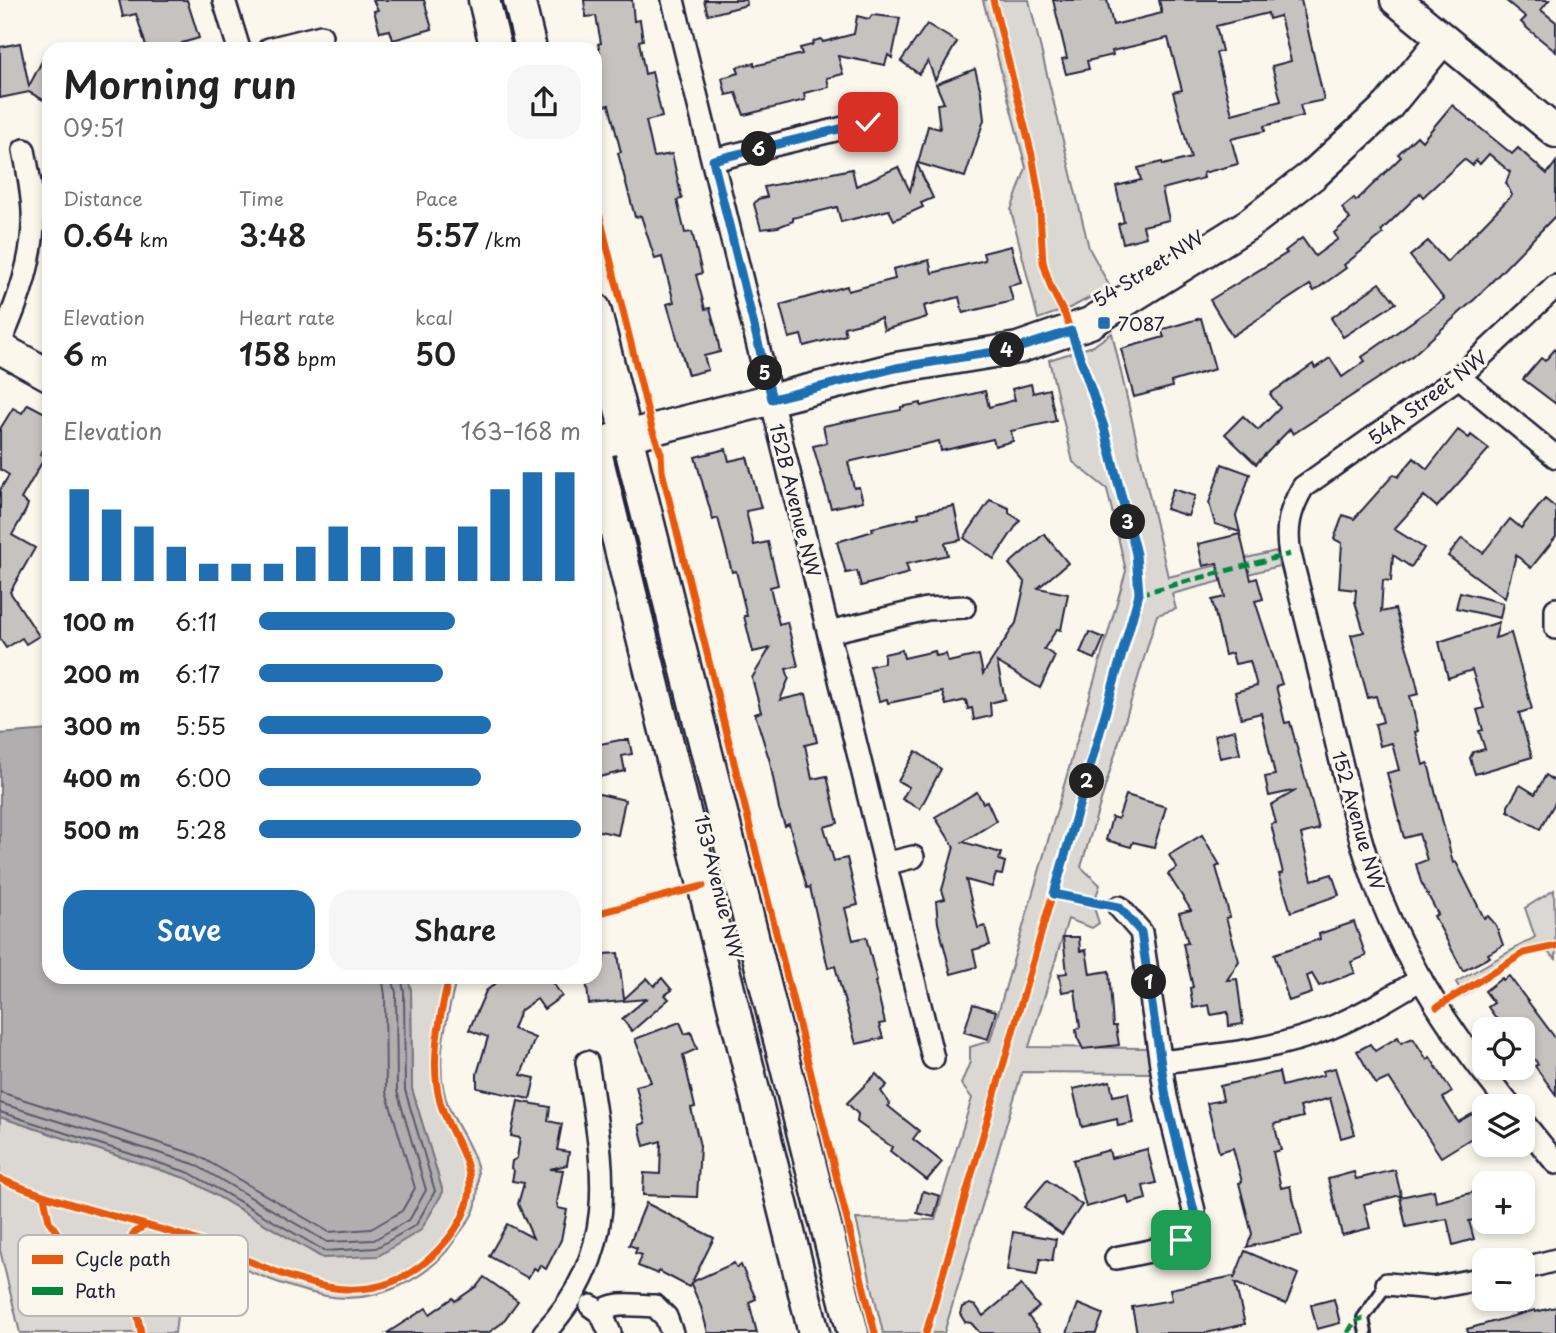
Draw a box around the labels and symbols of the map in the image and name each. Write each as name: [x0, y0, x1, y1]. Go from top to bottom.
pin: [838, 92, 898, 152]
pin: 6: [742, 132, 776, 166]
street label: 54 Street NW: [1087, 222, 1210, 313]
place label: 7087: [1118, 309, 1165, 337]
marker: 7087: [1096, 315, 1112, 331]
pin: 4: [990, 332, 1024, 368]
street label: 54A Street NW: [1362, 343, 1493, 451]
pin: 5: [748, 356, 782, 390]
street label: 152B Avenue NW: [763, 420, 829, 580]
pin: 3: [1110, 504, 1146, 540]
street label: 152 Avenue NW: [1326, 747, 1392, 893]
pin: 2: [1070, 764, 1104, 798]
street label: 153 Avenue NW: [689, 812, 752, 963]
pin: 1: [1132, 964, 1166, 1000]
pin: [1151, 1210, 1211, 1270]
legend: [18, 1235, 248, 1316]
text: Cycle path: [75, 1244, 171, 1272]
text: Path: [75, 1276, 116, 1304]

